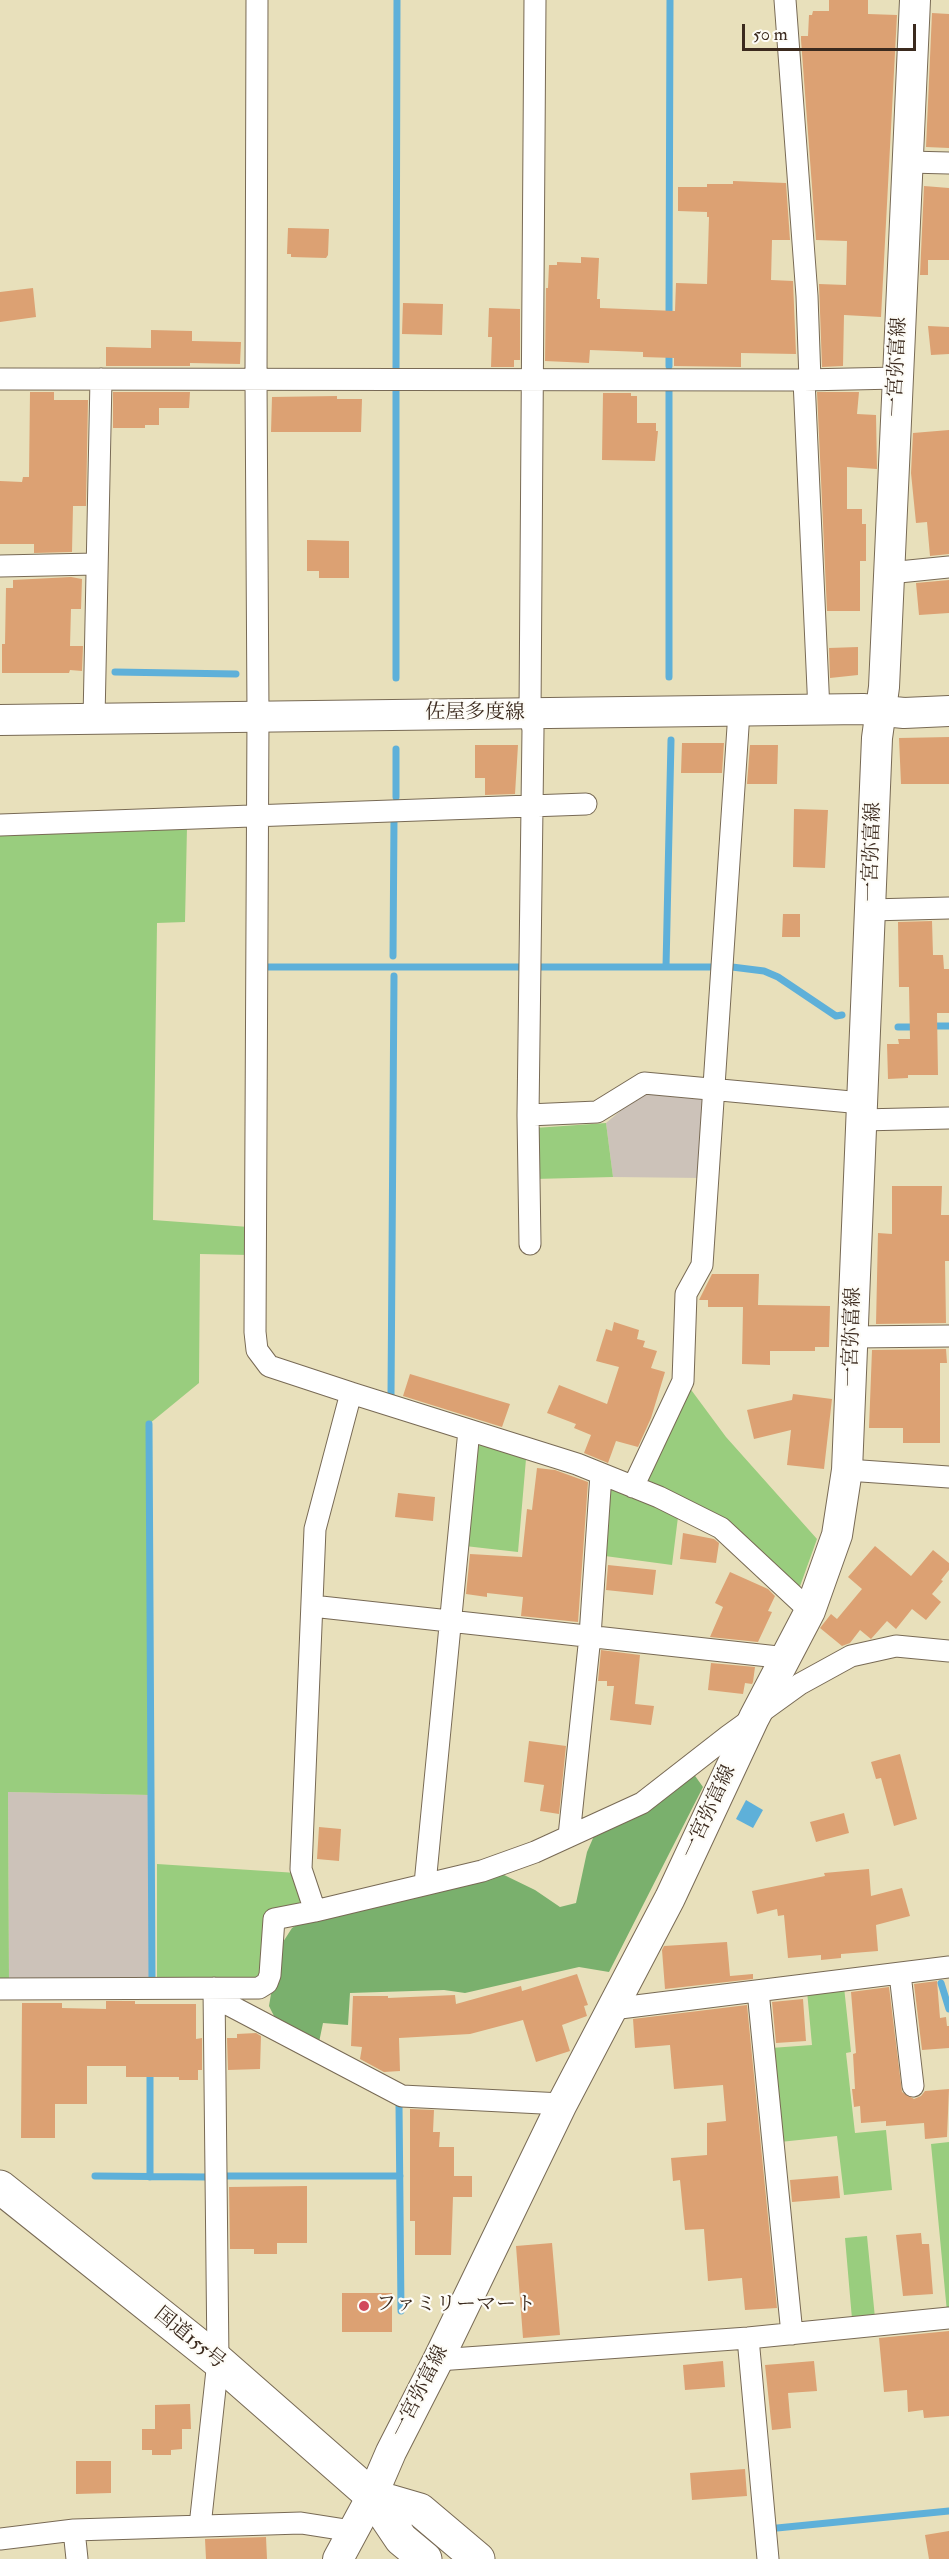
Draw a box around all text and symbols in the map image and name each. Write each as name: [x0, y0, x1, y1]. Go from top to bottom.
scale bar: [745, 12, 919, 50]
text: 50 m: [753, 23, 788, 46]
street label: 一宮弥富線: [883, 316, 913, 418]
street label: 佐屋多度線: [425, 702, 525, 726]
street label: 一宮弥富線: [859, 802, 887, 902]
street label: 一宮弥富線: [839, 1287, 867, 1387]
street label: 一宮弥富線: [678, 1762, 742, 1862]
place label: ファミリーマート: [376, 2294, 536, 2318]
marker: ファミリーマート: [357, 2299, 371, 2313]
street label: 国道155号: [149, 2303, 229, 2375]
street label: 一宮弥富線: [388, 2342, 454, 2442]

